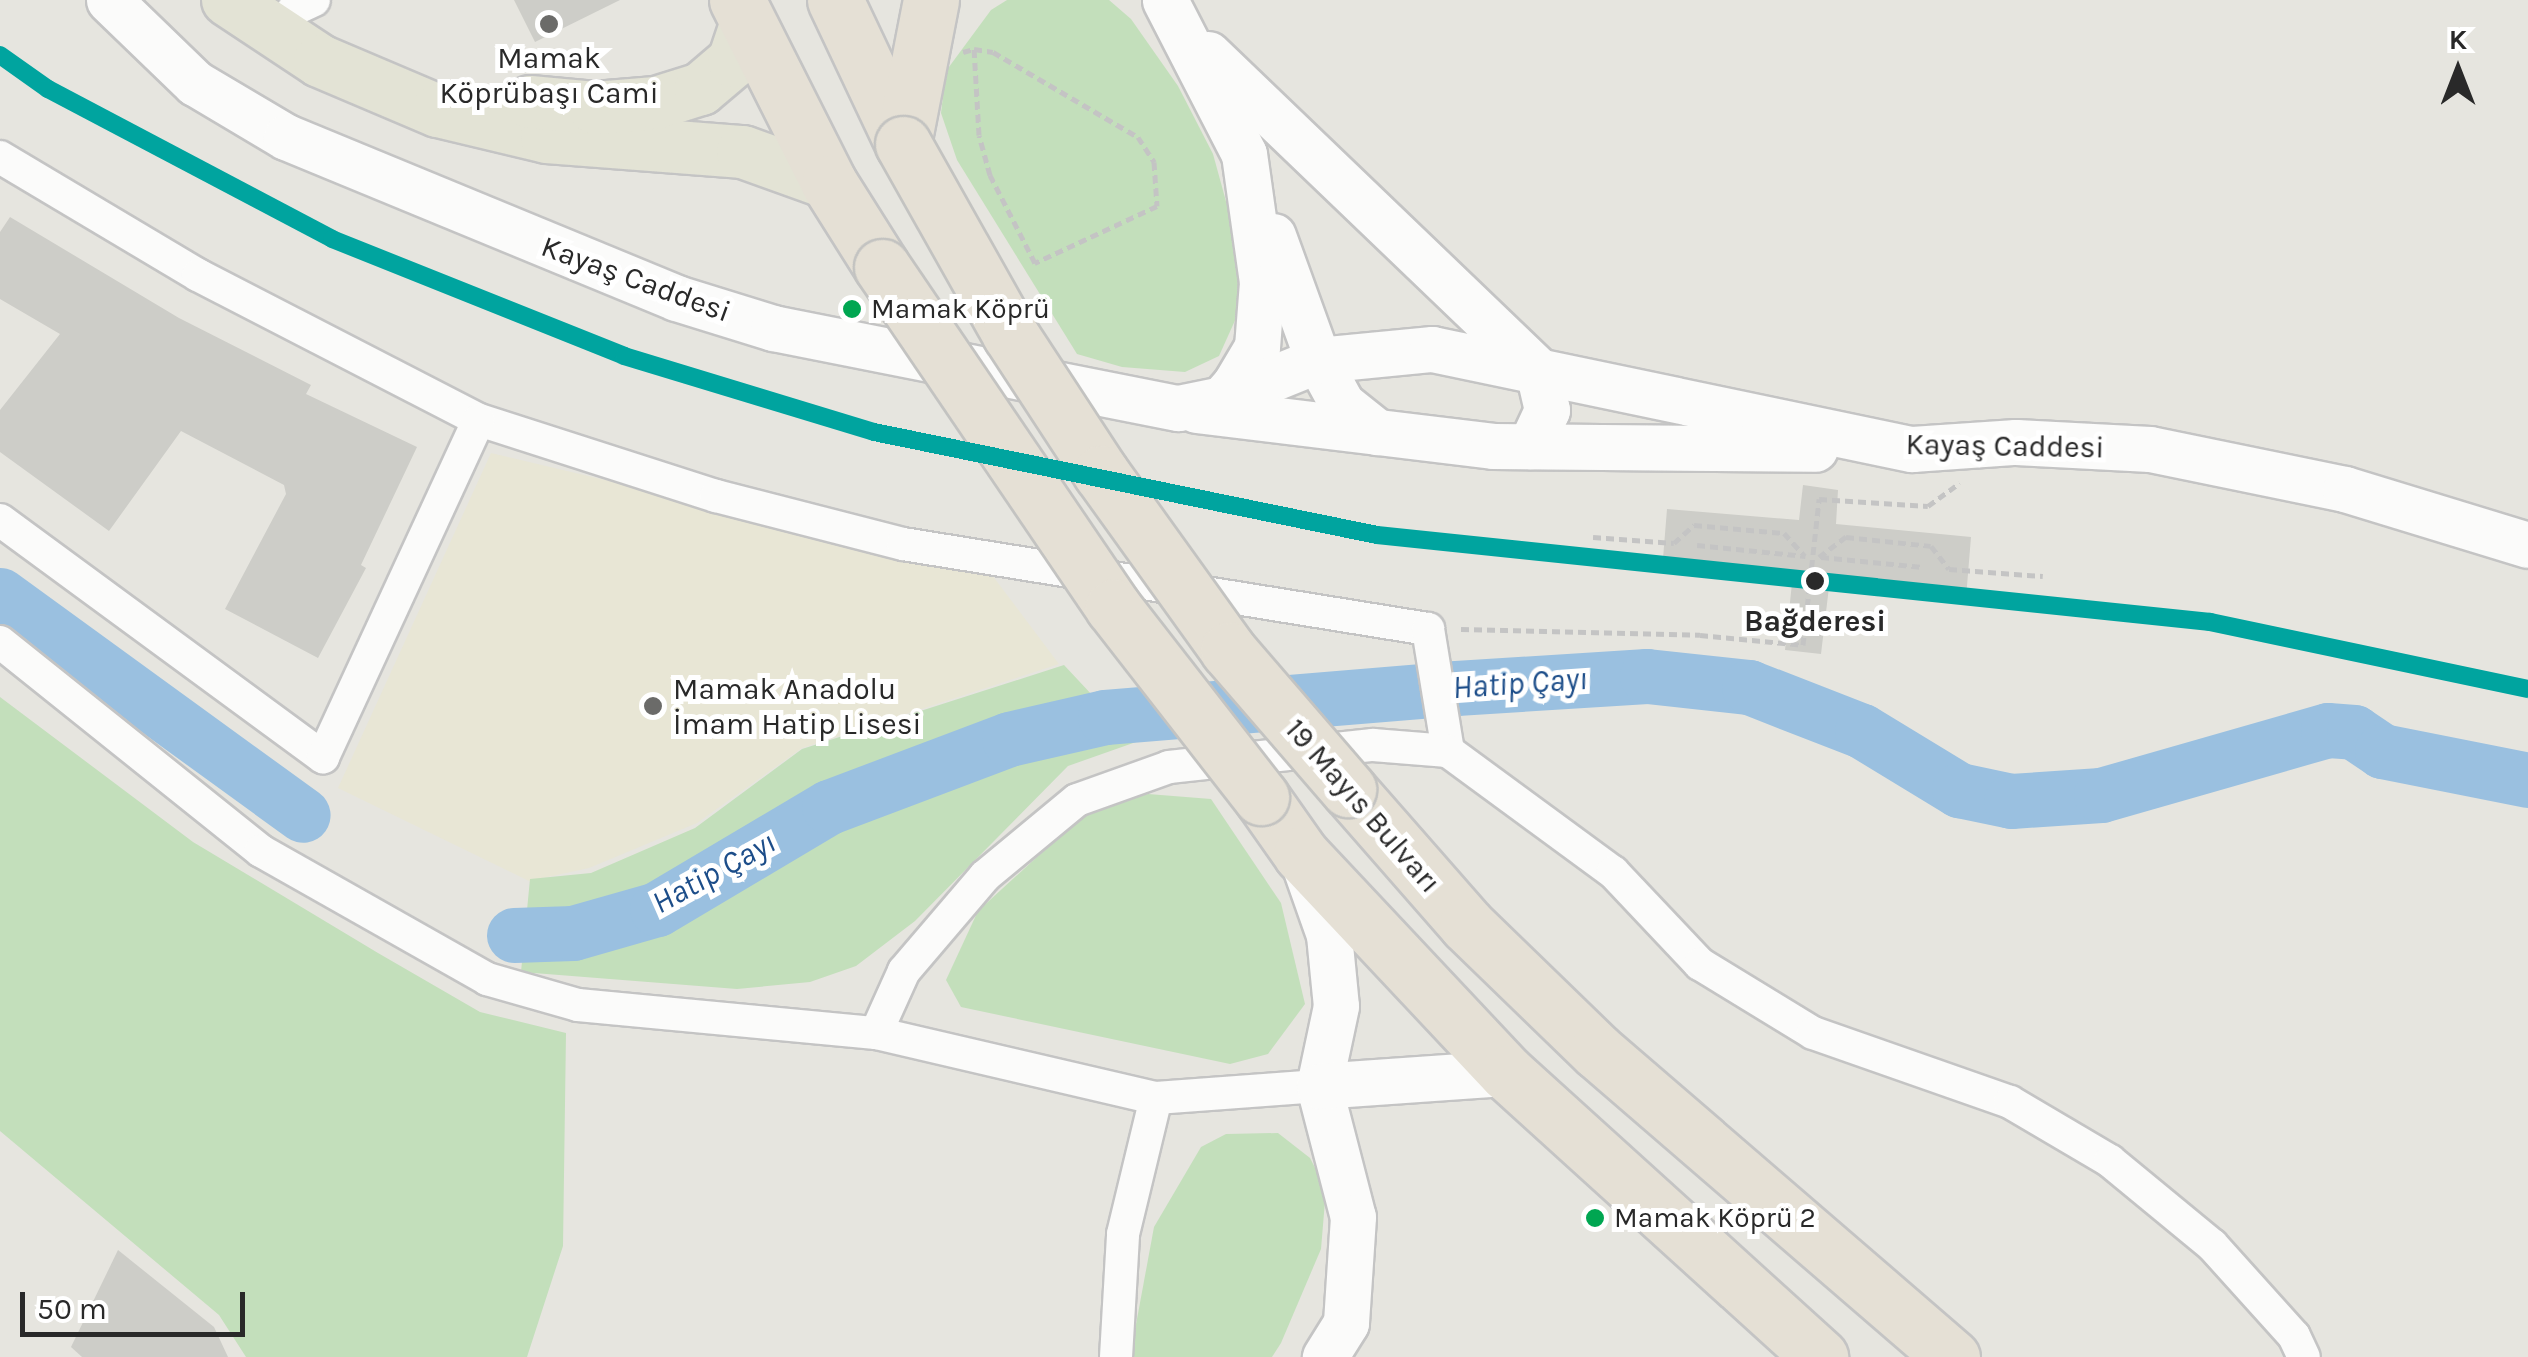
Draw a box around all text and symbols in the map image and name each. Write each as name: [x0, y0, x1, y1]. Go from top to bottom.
marker: Mamak Köprübaşı Cami: [538, 13, 560, 35]
north arrow: [2408, 20, 2508, 120]
text: K: [2449, 23, 2467, 56]
place label: Mamak Köprübaşı Cami: [439, 40, 659, 110]
street label: Kayaş Caddesi: [536, 228, 736, 330]
place label: Mamak Köprü: [871, 292, 1050, 326]
marker: Mamak Köprü: [842, 299, 862, 319]
street label: Kayaş Caddesi: [1905, 426, 2105, 466]
marker: Bağderesi: [1798, 564, 1832, 598]
place label: Bağderesi: [1744, 603, 1886, 639]
water label: Hatip Çayı: [1451, 660, 1589, 708]
place label: Mamak Anadolu İmam Hatip Lisesi: [673, 671, 921, 742]
marker: Mamak Anadolu İmam Hatip Lisesi: [642, 695, 664, 717]
street label: 19 Mayıs Bulvarı: [1278, 712, 1448, 900]
water label: Hatip Çayı: [646, 823, 782, 923]
place label: Mamak Köprü 2: [1614, 1201, 1816, 1235]
marker: Mamak Köprü 2: [1585, 1208, 1605, 1228]
scale bar: [25, 1272, 250, 1334]
text: 50 m: [37, 1291, 107, 1327]

